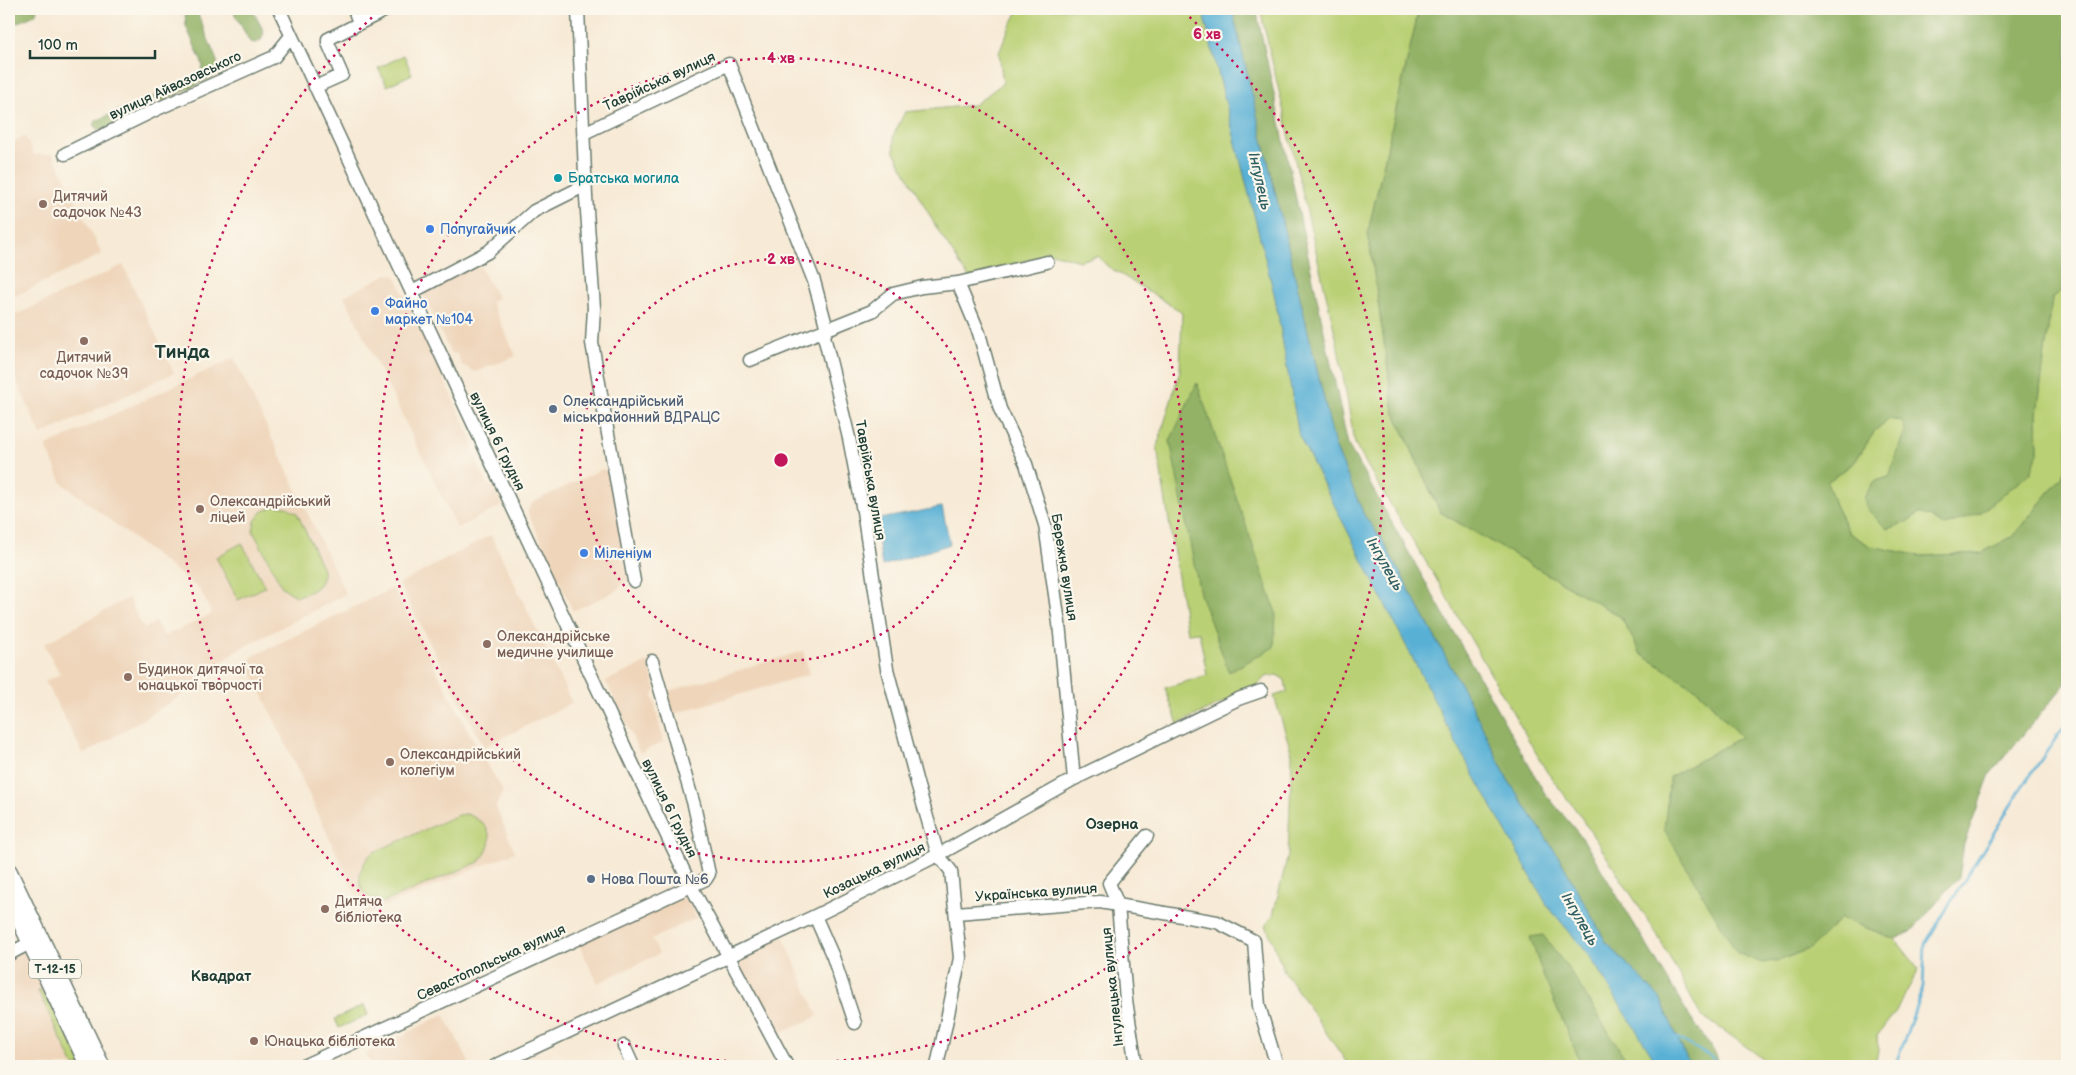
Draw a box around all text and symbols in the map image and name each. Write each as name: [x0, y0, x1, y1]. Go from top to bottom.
text: 6 хв: [1193, 25, 1221, 44]
scale bar: [30, 28, 155, 60]
text: 100 m: [38, 36, 78, 55]
street label: вулиця Айвазовського: [107, 47, 244, 123]
street label: Таврійська вулиця: [600, 48, 718, 115]
text: 4 хв: [767, 49, 795, 68]
water label: Інгулець: [1244, 150, 1275, 212]
place label: Братська могила: [568, 170, 680, 187]
marker: Братська могила: [552, 172, 564, 184]
place label: Дитячий садочок №43: [53, 188, 142, 221]
marker: Дитячий садочок №43: [37, 198, 49, 210]
place label: Попугайчик: [440, 221, 517, 238]
marker: Попугайчик: [424, 223, 436, 235]
text: 2 хв: [767, 250, 795, 269]
place label: Файно маркет №104: [385, 295, 474, 328]
marker: Файно маркет №104: [369, 305, 381, 317]
marker: Дитячий садочок №39: [78, 335, 90, 347]
district label: Тинда: [154, 341, 210, 364]
place label: Дитячий садочок №39: [40, 349, 128, 382]
street label: вулиця 6 Грудня: [466, 389, 529, 494]
place label: Олександрійський міськрайонний ВДРАЦС: [563, 393, 721, 426]
marker: Олександрійський міськрайонний ВДРАЦС: [547, 403, 559, 415]
street label: Таврійська вулиця: [852, 419, 889, 542]
centre of rings: [772, 451, 790, 469]
place label: Олександрійський ліцей: [210, 493, 331, 526]
marker: Олександрійський ліцей: [194, 503, 206, 515]
street label: Бережна вулиця: [1048, 512, 1081, 622]
water label: Інгулець: [1362, 534, 1407, 594]
place label: Міленіум: [594, 545, 652, 562]
marker: Міленіум: [578, 547, 590, 559]
place label: Олександрійське медичне училище: [497, 628, 614, 661]
marker: Олександрійське медичне училище: [481, 638, 493, 650]
place label: Будинок дитячої та юнацької творчості: [138, 661, 264, 694]
marker: Будинок дитячої та юнацької творчості: [122, 671, 134, 683]
place label: Олександрійський колегіум: [400, 746, 521, 779]
marker: Олександрійський колегіум: [384, 756, 396, 768]
street label: вулиця 6 Грудня: [638, 756, 701, 861]
district label: Озерна: [1086, 815, 1139, 834]
street label: Козацька вулиця: [821, 838, 928, 902]
place label: Нова Пошта №6: [601, 871, 709, 888]
marker: Нова Пошта №6: [585, 873, 597, 885]
street label: Українська вулиця: [974, 880, 1098, 905]
water label: Інгулець: [1557, 889, 1602, 949]
place label: Дитяча бібліотека: [335, 893, 403, 926]
marker: Дитяча бібліотека: [319, 903, 331, 915]
street label: Севастопольська вулиця: [414, 920, 568, 1004]
street label: Інгулецька вулиця: [1098, 926, 1127, 1047]
road number: Т-12-15: [29, 960, 81, 979]
district label: Квадрат: [191, 967, 252, 986]
place label: Юнацька бібліотека: [264, 1033, 396, 1050]
marker: Юнацька бібліотека: [248, 1035, 260, 1047]

